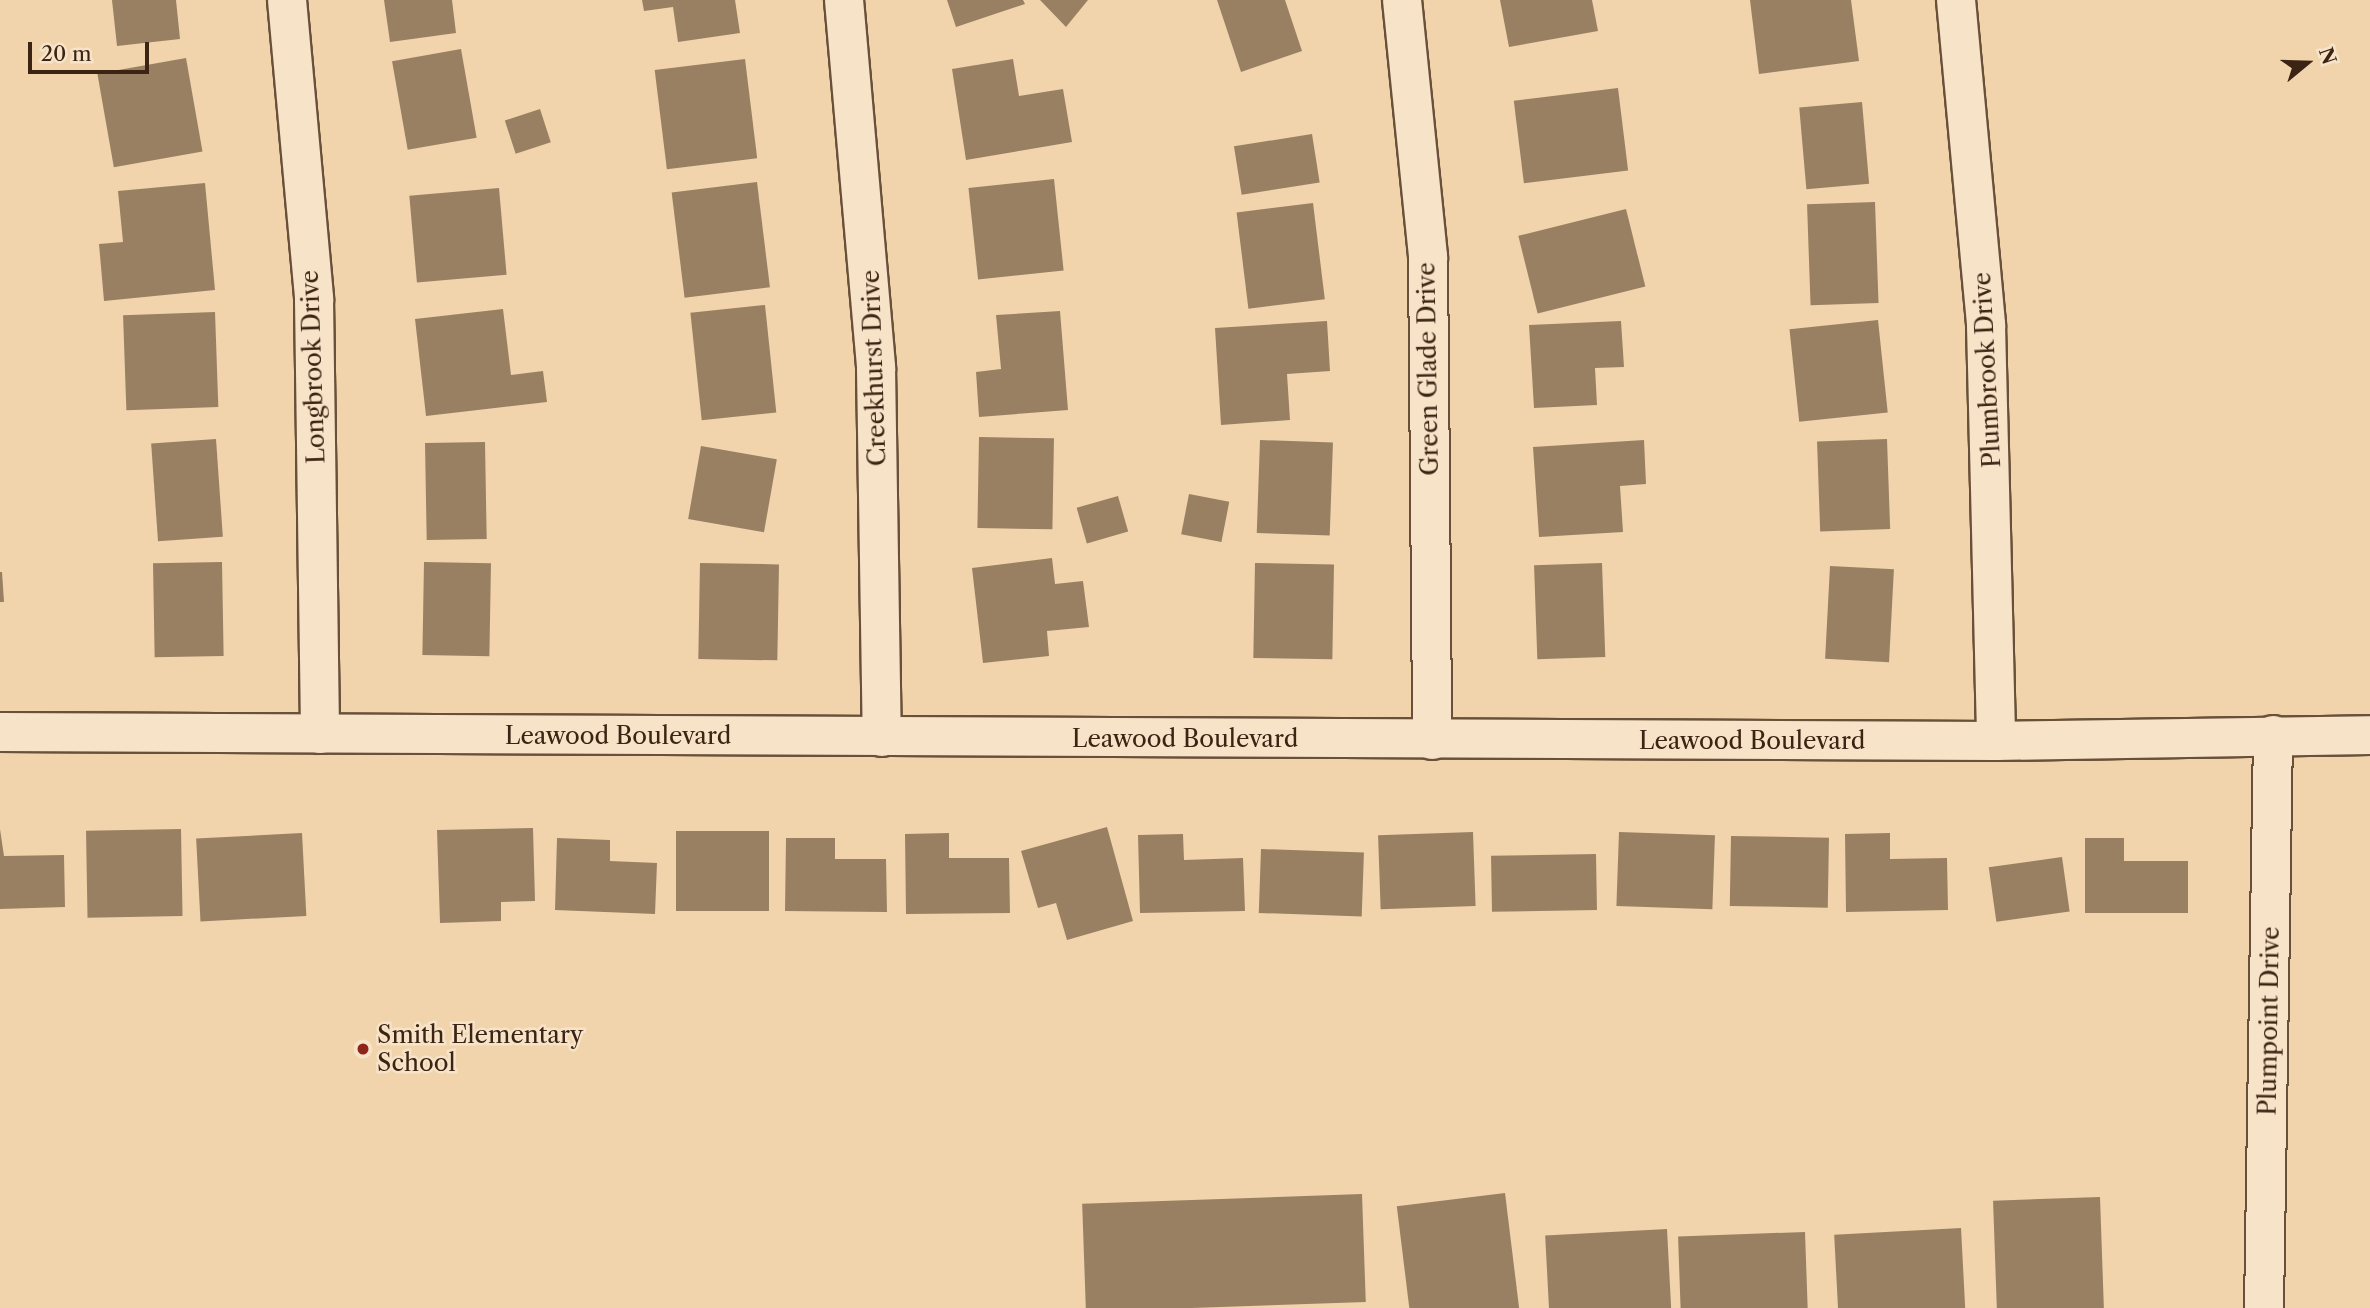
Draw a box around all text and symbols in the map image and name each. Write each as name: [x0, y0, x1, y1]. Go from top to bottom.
scale bar: [32, 28, 152, 72]
north arrow: [2272, 28, 2342, 98]
text: 20 m: [41, 41, 92, 66]
text: N: [2314, 44, 2341, 68]
street label: Green Glade Drive: [1412, 262, 1444, 476]
street label: Longbrook Drive: [295, 269, 331, 465]
street label: Creekhurst Drive: [856, 269, 892, 467]
street label: Plumbrook Drive: [1967, 271, 2007, 469]
street label: Leawood Boulevard: [505, 722, 731, 750]
street label: Leawood Boulevard: [1072, 725, 1298, 753]
street label: Leawood Boulevard: [1639, 727, 1865, 755]
street label: Plumpoint Drive: [2253, 926, 2285, 1116]
place label: Smith Elementary School: [377, 1021, 583, 1077]
marker: Smith Elementary School: [355, 1041, 371, 1057]

